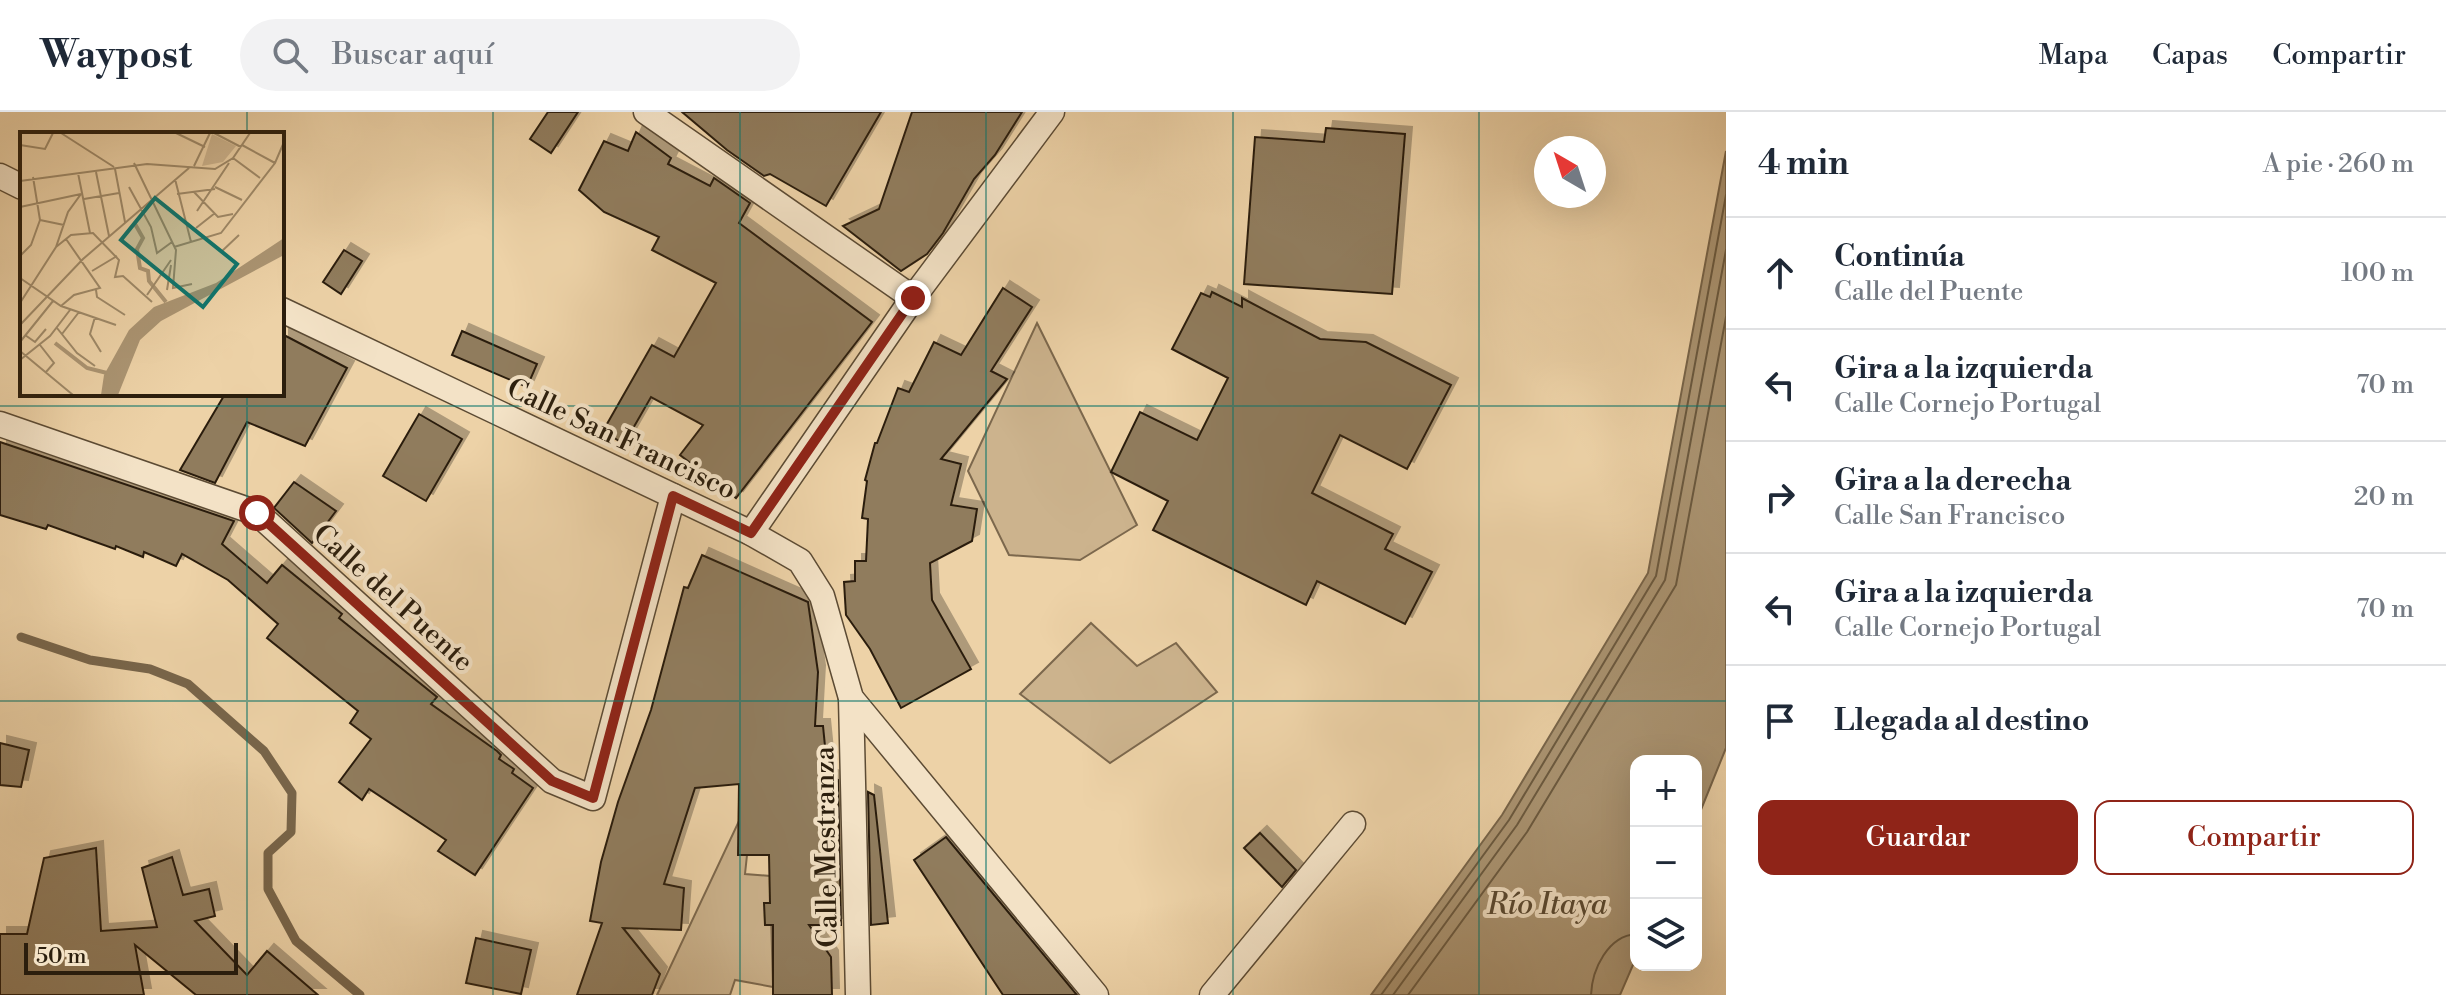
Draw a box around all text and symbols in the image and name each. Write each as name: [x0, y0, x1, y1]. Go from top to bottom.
search box: [240, 19, 800, 91]
text: Waypost: [40, 32, 192, 79]
icon: search: [268, 33, 312, 77]
text: Buscar aquí: [332, 36, 494, 74]
text: Mapa: [2039, 38, 2108, 73]
text: Capas: [2152, 38, 2228, 73]
text: Compartir: [2272, 38, 2406, 73]
inset map: [20, 132, 284, 396]
north arrow: [1534, 136, 1606, 208]
text: 4 min: [1758, 143, 1849, 185]
text: A pie · 260 m: [2263, 148, 2414, 180]
text: Continúa: [1834, 238, 1965, 276]
icon: ahead: [1758, 251, 1802, 295]
text: 100 m: [2341, 257, 2414, 289]
text: Calle del Puente: [1834, 276, 2023, 308]
route end: [895, 280, 931, 316]
text: Gira a la izquierda: [1834, 350, 2093, 388]
icon: left: [1758, 363, 1802, 407]
text: 70 m: [2356, 369, 2414, 401]
street label: Calle San Francisco: [501, 371, 742, 508]
text: Calle Cornejo Portugal: [1834, 388, 2101, 420]
text: Gira a la derecha: [1834, 462, 2071, 500]
icon: right: [1758, 475, 1802, 519]
text: 20 m: [2354, 481, 2414, 513]
route start: [239, 495, 275, 531]
text: Calle San Francisco: [1834, 500, 2065, 532]
street label: Calle del Puente: [305, 517, 481, 679]
text: Gira a la izquierda: [1834, 574, 2093, 612]
icon: left: [1758, 587, 1802, 631]
text: 70 m: [2356, 593, 2414, 625]
text: Calle Cornejo Portugal: [1834, 612, 2101, 644]
icon: arrive: [1758, 699, 1802, 743]
text: Llegada al destino: [1834, 702, 2089, 740]
street label: Calle Mestranza: [807, 745, 846, 948]
map controls: [1630, 755, 1702, 971]
button: +: [1630, 755, 1702, 827]
button: Guardar: [1758, 800, 2078, 875]
button: Compartir: [2094, 800, 2414, 875]
button: −: [1630, 827, 1702, 899]
water label: Río Itaya: [1486, 886, 1608, 924]
button: layers: [1630, 899, 1702, 971]
scale bar: [24, 939, 238, 975]
text: 50 m: [36, 943, 87, 970]

